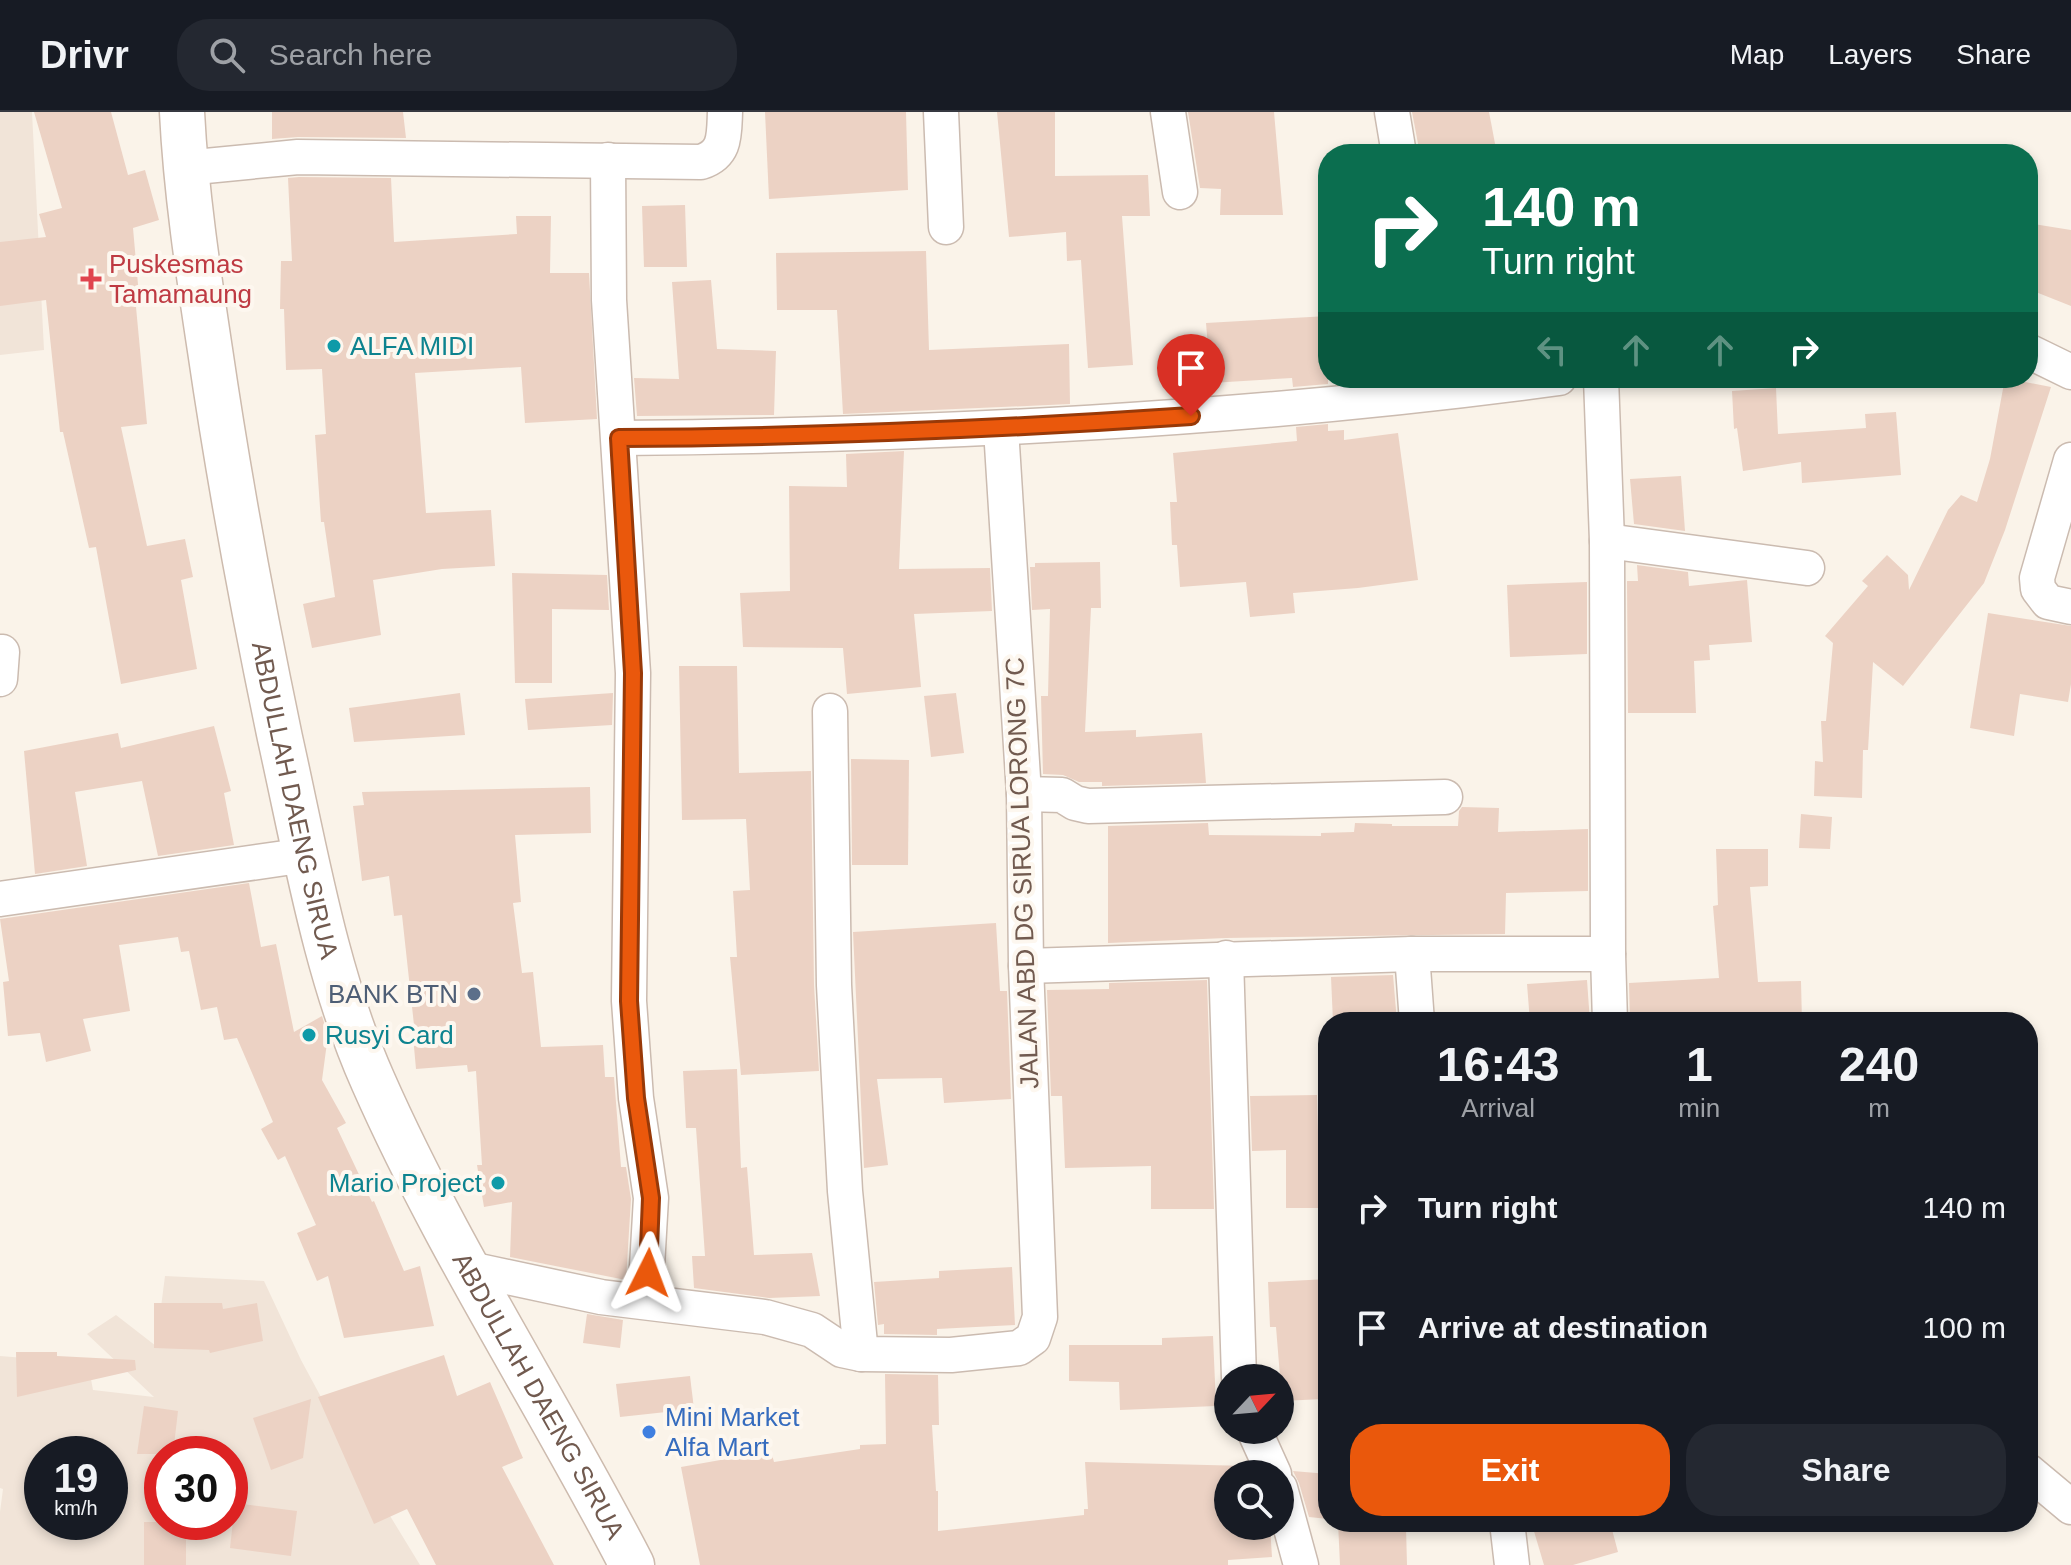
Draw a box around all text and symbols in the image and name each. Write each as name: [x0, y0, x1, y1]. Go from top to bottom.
search box: [177, 19, 737, 91]
icon: search: [205, 33, 249, 77]
text: Drivr: [40, 34, 129, 76]
text: Search here: [269, 38, 432, 71]
text: Map: [1730, 39, 1784, 70]
text: Layers: [1828, 39, 1912, 70]
text: Share: [1956, 39, 2031, 70]
text: 140 m: [1482, 175, 1641, 238]
icon: right: [1350, 176, 1454, 280]
text: Turn right: [1482, 241, 1635, 282]
place label: Puskesmas Tamamaung: [109, 249, 252, 309]
marker: Puskesmas Tamamaung: [80, 268, 102, 290]
icon: left: [1530, 328, 1574, 372]
icon: ahead: [1614, 328, 1658, 372]
icon: ahead: [1698, 328, 1742, 372]
icon: right: [1782, 328, 1826, 372]
place label: ALFA MIDI: [350, 331, 474, 361]
pin: [1157, 334, 1225, 416]
marker: ALFA MIDI: [325, 337, 343, 355]
icon: arrive: [1169, 346, 1213, 390]
street label: ABDULLAH DAENG SIRUA: [246, 639, 345, 963]
street label: JALAN ABD DG SIRUA LORONG 7C: [999, 657, 1045, 1089]
place label: BANK BTN: [328, 979, 458, 1009]
marker: BANK BTN: [465, 985, 483, 1003]
place label: Rusyi Card: [325, 1020, 454, 1050]
marker: Rusyi Card: [300, 1026, 318, 1044]
text: 16:43: [1437, 1038, 1560, 1091]
text: 1: [1686, 1038, 1713, 1091]
text: 240: [1839, 1038, 1919, 1091]
text: Arrival: [1461, 1093, 1535, 1123]
text: min: [1678, 1093, 1720, 1123]
text: m: [1868, 1093, 1890, 1123]
place label: Mario Project: [329, 1168, 483, 1198]
marker: Mario Project: [489, 1174, 507, 1192]
icon: right: [1350, 1186, 1394, 1230]
text: Turn right: [1418, 1191, 1557, 1224]
text: 140 m: [1923, 1191, 2006, 1224]
position arrow: [606, 1231, 690, 1315]
street label: ABDULLAH DAENG SIRUA: [446, 1247, 631, 1545]
icon: arrive: [1350, 1306, 1394, 1350]
text: Arrive at destination: [1418, 1311, 1708, 1344]
text: 100 m: [1923, 1311, 2006, 1344]
north arrow: [1214, 1364, 1294, 1444]
map controls: [1214, 1364, 1294, 1540]
place label: Mini Market Alfa Mart: [665, 1402, 800, 1462]
marker: Mini Market Alfa Mart: [640, 1423, 658, 1441]
button: Exit: [1350, 1424, 1670, 1516]
button: Share: [1686, 1424, 2006, 1516]
speed limit sign: 30: [144, 1436, 248, 1540]
text: 19: [54, 1456, 98, 1500]
button: search: [1214, 1460, 1294, 1540]
text: km/h: [54, 1497, 98, 1519]

